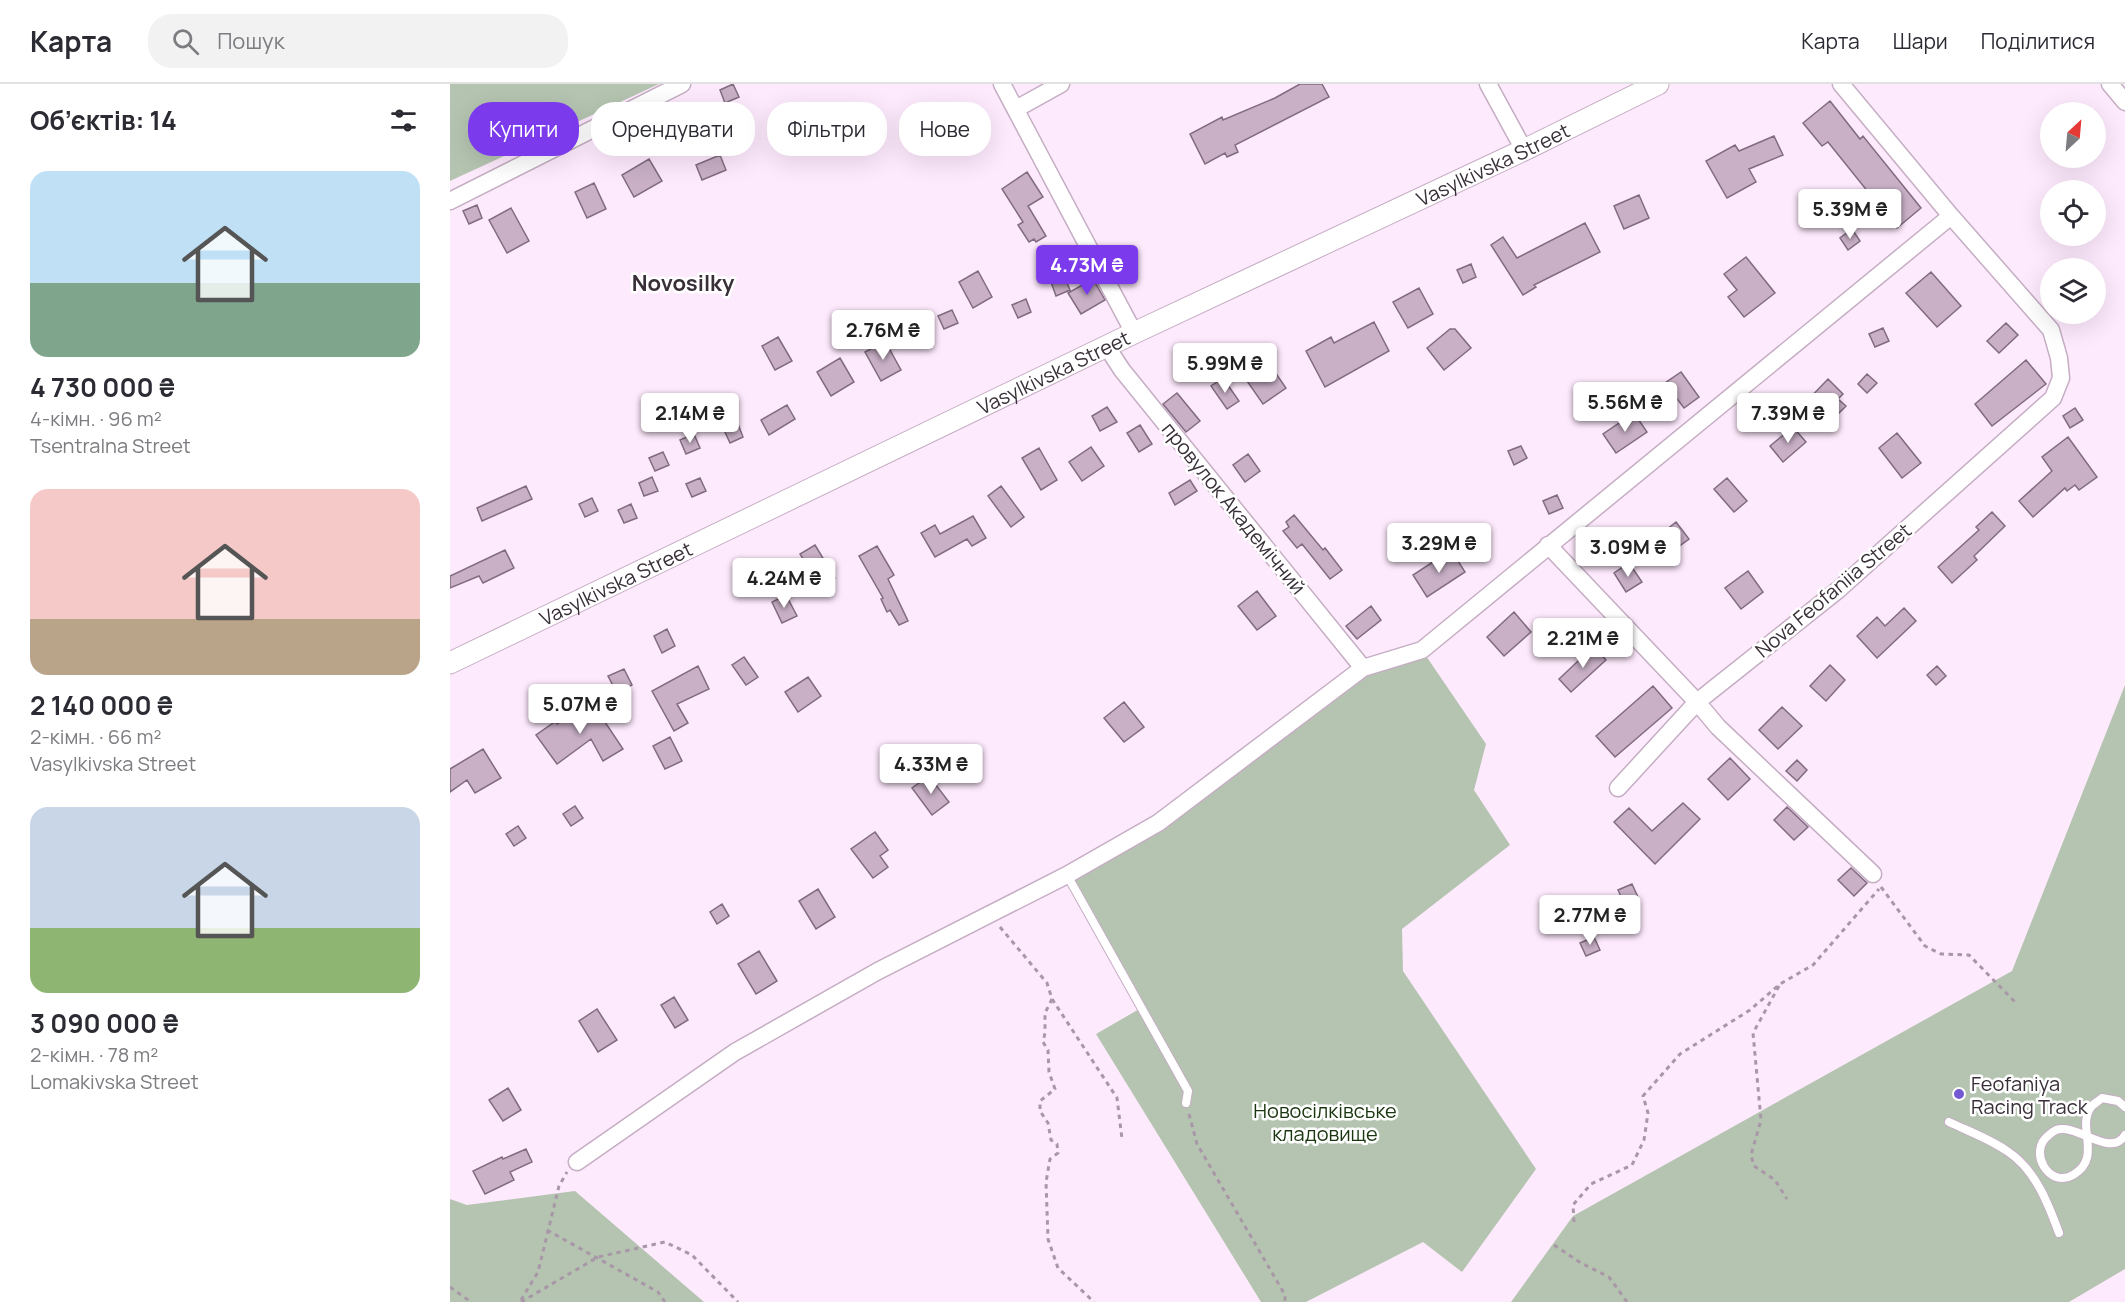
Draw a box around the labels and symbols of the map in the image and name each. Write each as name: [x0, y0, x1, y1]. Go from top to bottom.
north arrow: [2040, 102, 2106, 168]
street label: Vasylkivska Street: [1412, 116, 1574, 212]
pin: 5.39M ₴: [1795, 189, 1905, 240]
pin: 4.73M ₴: [1032, 245, 1142, 296]
district label: Novosilky: [632, 268, 735, 298]
pin: 2.76M ₴: [828, 310, 938, 361]
street label: Vasylkivska Street: [973, 324, 1134, 420]
pin: 5.99M ₴: [1170, 343, 1280, 394]
pin: 5.56M ₴: [1570, 382, 1680, 433]
pin: 2.14M ₴: [635, 393, 745, 444]
pin: 7.39M ₴: [1733, 393, 1843, 444]
street label: провулок Академічний: [1156, 416, 1312, 600]
street label: Nova Feofaniia Street: [1749, 517, 1917, 663]
pin: 3.29M ₴: [1384, 523, 1494, 574]
pin: 3.09M ₴: [1573, 527, 1683, 578]
street label: Vasylkivska Street: [535, 535, 696, 631]
pin: 4.24M ₴: [729, 558, 839, 609]
pin: 2.21M ₴: [1528, 618, 1638, 669]
pin: 5.07M ₴: [525, 684, 635, 735]
pin: 4.33M ₴: [876, 744, 986, 795]
pin: 2.77M ₴: [1535, 895, 1645, 946]
place label: Feofaniya Racing Track: [1971, 1070, 2089, 1120]
marker: Feofaniya Racing Track: [1952, 1087, 1966, 1101]
park label: Новосілківське кладовище: [1253, 1097, 1397, 1147]

